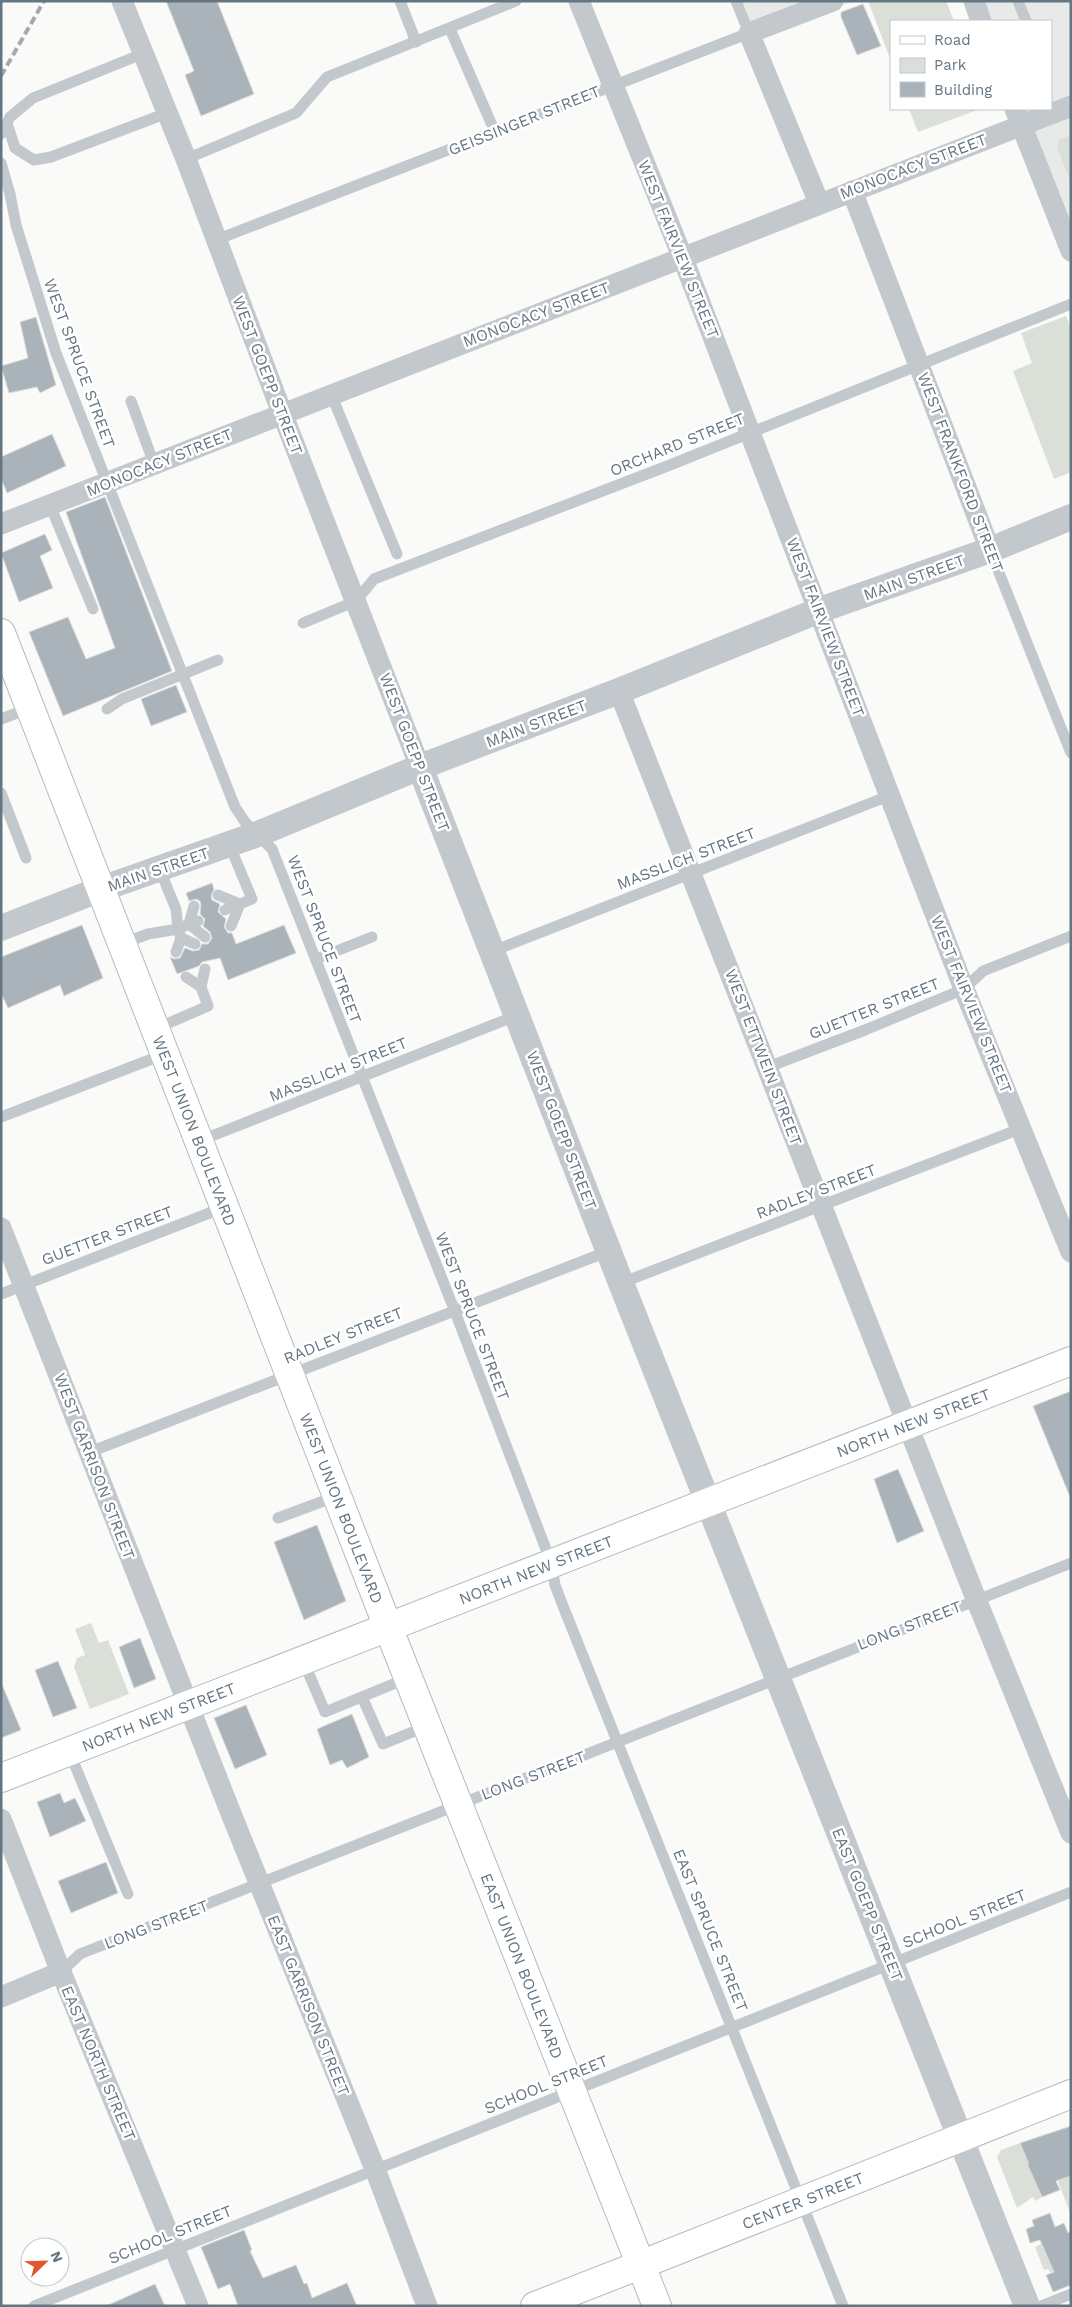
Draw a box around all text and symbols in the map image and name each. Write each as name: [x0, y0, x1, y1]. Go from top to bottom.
legend: [890, 20, 1052, 110]
text: Road: [934, 31, 971, 49]
text: Park: [934, 56, 967, 74]
street label: GEISSINGER STREET: [446, 81, 603, 160]
text: Building: [934, 81, 992, 99]
street label: MONOCACY STREET: [837, 130, 989, 203]
street label: WEST FAIRVIEW STREET: [634, 157, 723, 341]
street label: WEST SPRUCE STREET: [40, 276, 119, 451]
street label: MONOCACY STREET: [460, 278, 612, 351]
street label: WEST GOEPP STREET: [228, 293, 307, 458]
street label: WEST FRANKFORD STREET: [914, 370, 1008, 575]
street label: ORCHARD STREET: [607, 409, 748, 480]
street label: MONOCACY STREET: [84, 424, 235, 500]
street label: WEST FAIRVIEW STREET: [783, 535, 869, 720]
street label: MAIN STREET: [861, 550, 968, 605]
street label: WEST GOEPP STREET: [375, 670, 454, 835]
street label: MAIN STREET: [483, 695, 590, 751]
street label: MASSLICH STREET: [614, 823, 759, 894]
street label: MAIN STREET: [105, 843, 212, 896]
street label: WEST SPRUCE STREET: [284, 852, 366, 1026]
street label: WEST FAIRVIEW STREET: [927, 912, 1016, 1096]
street label: WEST ETTWEIN STREET: [721, 966, 806, 1148]
street label: GUETTER STREET: [806, 974, 942, 1043]
street label: WEST UNION BOULEVARD: [149, 1033, 240, 1229]
street label: MASSLICH STREET: [266, 1033, 410, 1106]
street label: WEST GOEPP STREET: [522, 1048, 601, 1213]
street label: RADLEY STREET: [754, 1160, 879, 1223]
street label: GUETTER STREET: [39, 1202, 176, 1269]
street label: WEST SPRUCE STREET: [432, 1229, 514, 1403]
street label: RADLEY STREET: [281, 1303, 406, 1368]
street label: WEST GARRISON STREET: [50, 1370, 139, 1562]
street label: NORTH NEW STREET: [834, 1384, 993, 1462]
street label: WEST UNION BOULEVARD: [296, 1410, 387, 1606]
street label: NORTH NEW STREET: [456, 1531, 616, 1609]
street label: LONG STREET: [854, 1597, 964, 1654]
street label: NORTH NEW STREET: [79, 1678, 239, 1756]
street label: LONG STREET: [478, 1747, 588, 1804]
street label: EAST GOEPP STREET: [828, 1825, 907, 1984]
street label: EAST SPRUCE STREET: [669, 1846, 752, 2015]
street label: EAST UNION BOULEVARD: [476, 1870, 567, 2061]
street label: SCHOOL STREET: [900, 1885, 1029, 1952]
street label: LONG STREET: [101, 1896, 211, 1953]
street label: EAST GARRISON STREET: [264, 1912, 354, 2098]
street label: EAST NORTH STREET: [57, 1983, 140, 2144]
street label: SCHOOL STREET: [482, 2051, 611, 2118]
street label: CENTER STREET: [739, 2168, 867, 2234]
street label: SCHOOL STREET: [106, 2201, 235, 2268]
north arrow: [20, 2237, 70, 2287]
text: N: [48, 2249, 66, 2265]

